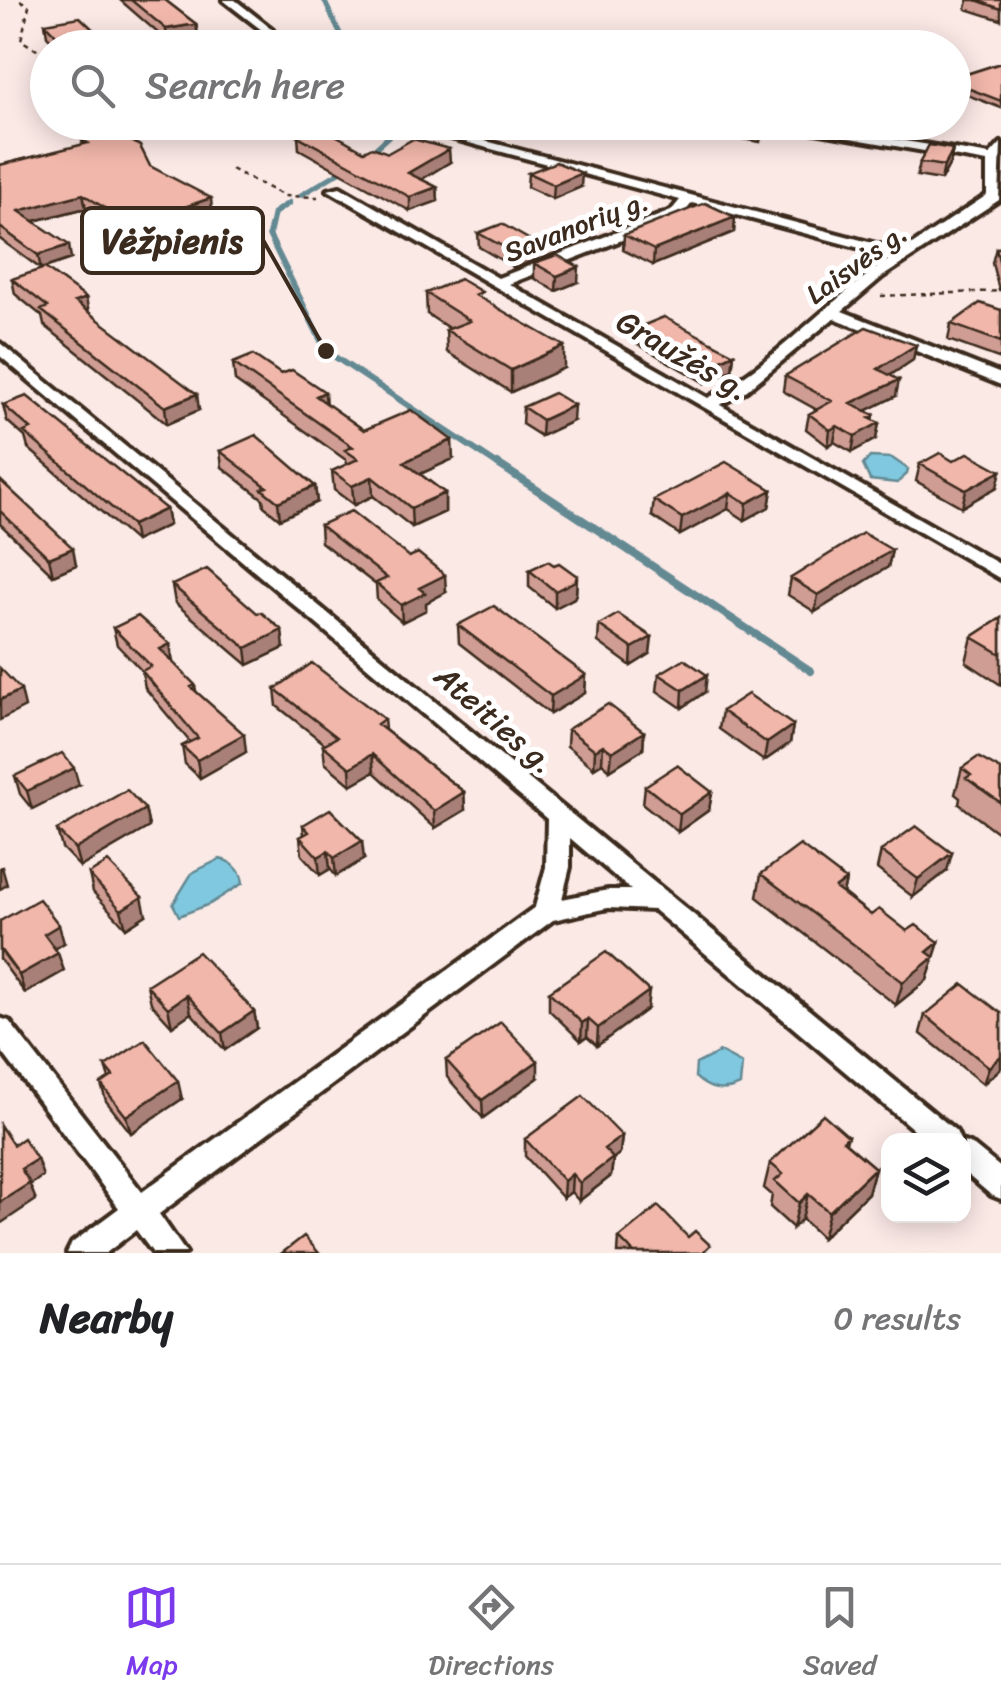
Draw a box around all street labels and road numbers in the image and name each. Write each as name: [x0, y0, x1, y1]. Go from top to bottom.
street label: Savanorių g.: [497, 176, 656, 277]
street label: Laisvės g.: [795, 209, 918, 317]
street label: Graužės g.: [605, 294, 761, 417]
street label: Ateities g.: [420, 649, 569, 789]

